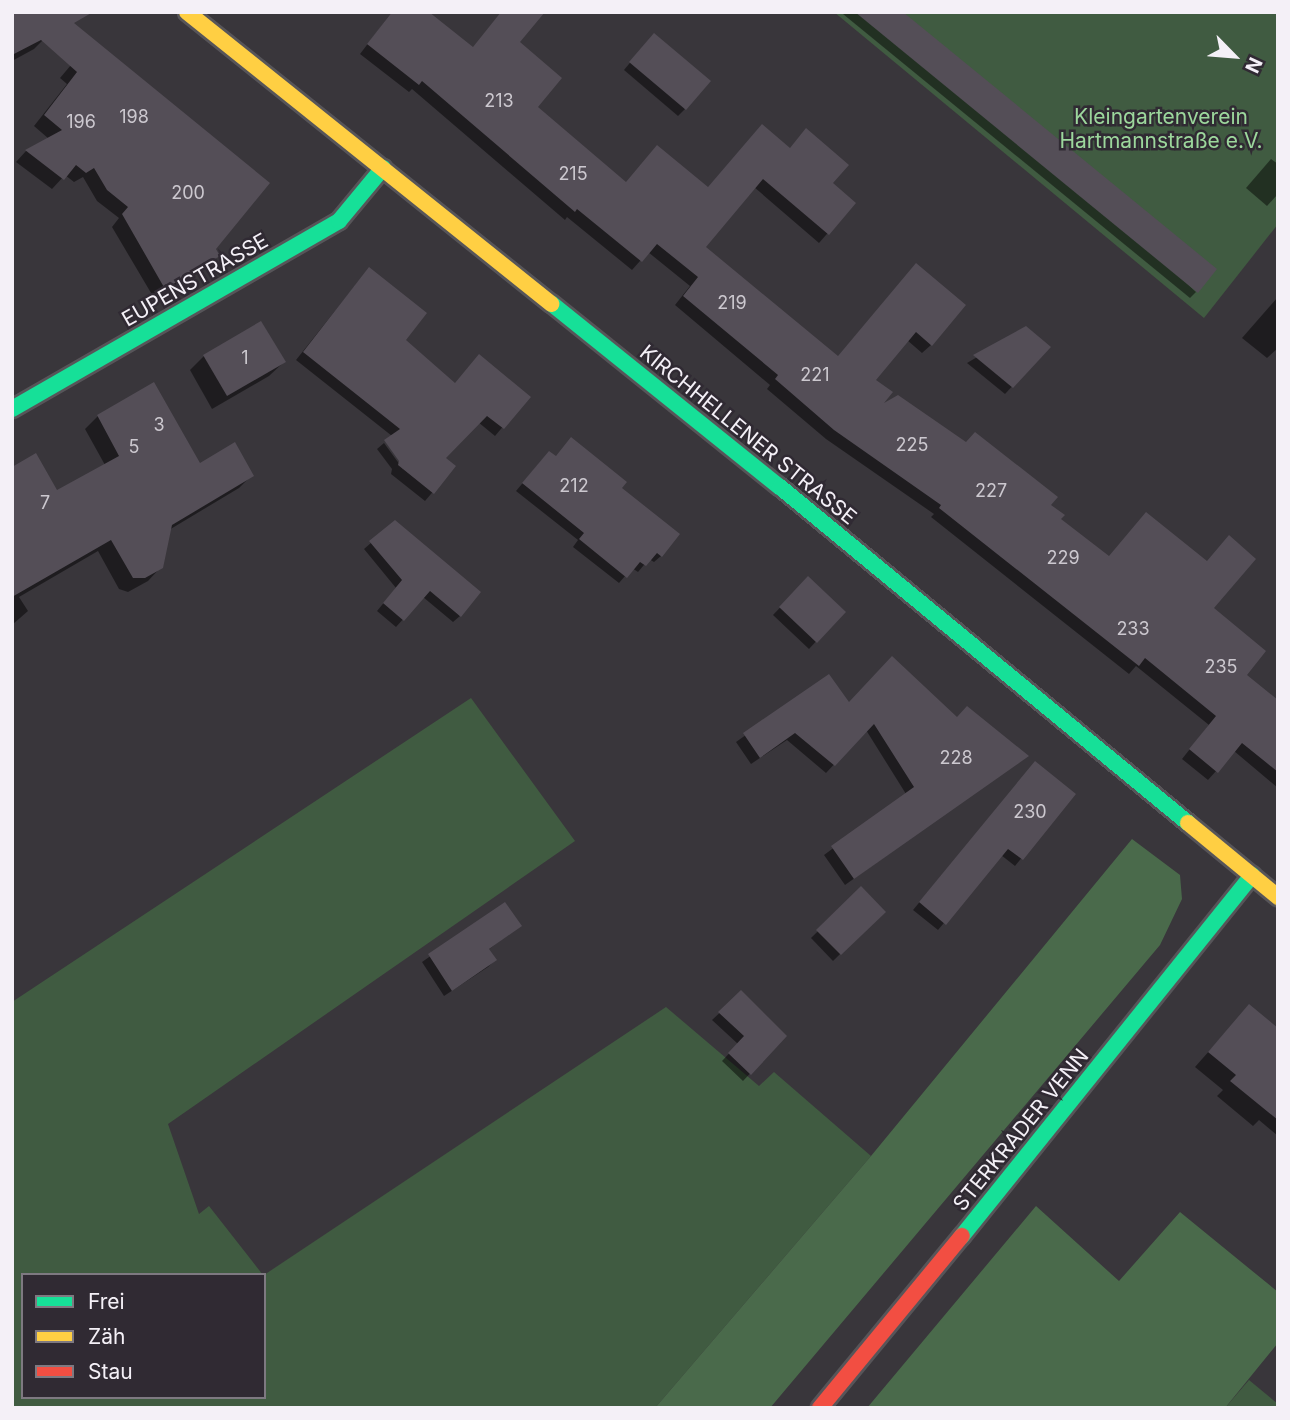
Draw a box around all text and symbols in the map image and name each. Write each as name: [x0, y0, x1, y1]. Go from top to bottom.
north arrow: [1199, 21, 1269, 91]
text: N: [1240, 54, 1267, 77]
house number: 213: [484, 90, 514, 112]
park label: Kleingartenverein Hartmannstraße e.V.: [1059, 104, 1263, 154]
house number: 198: [119, 106, 149, 128]
house number: 196: [66, 111, 96, 133]
house number: 215: [558, 163, 588, 185]
house number: 200: [171, 182, 205, 204]
street label: EUPENSTRASSE: [117, 228, 273, 332]
house number: 219: [717, 292, 747, 314]
street label: KIRCHHELLENER STRASSE: [635, 340, 861, 530]
house number: 1: [241, 347, 249, 369]
house number: 221: [800, 364, 830, 386]
house number: 3: [153, 414, 165, 436]
house number: 225: [896, 434, 928, 456]
house number: 5: [129, 436, 139, 458]
house number: 212: [559, 475, 589, 497]
house number: 227: [975, 480, 1007, 502]
house number: 7: [40, 492, 50, 514]
house number: 229: [1046, 547, 1080, 569]
house number: 233: [1116, 618, 1150, 640]
house number: 235: [1204, 656, 1238, 678]
house number: 228: [939, 747, 973, 769]
house number: 230: [1013, 801, 1047, 823]
street label: STERKRADER VENN: [948, 1044, 1094, 1216]
legend: [21, 1273, 266, 1399]
text: Frei: [88, 1289, 125, 1314]
text: Zäh: [88, 1324, 125, 1349]
text: Stau: [88, 1359, 133, 1384]

